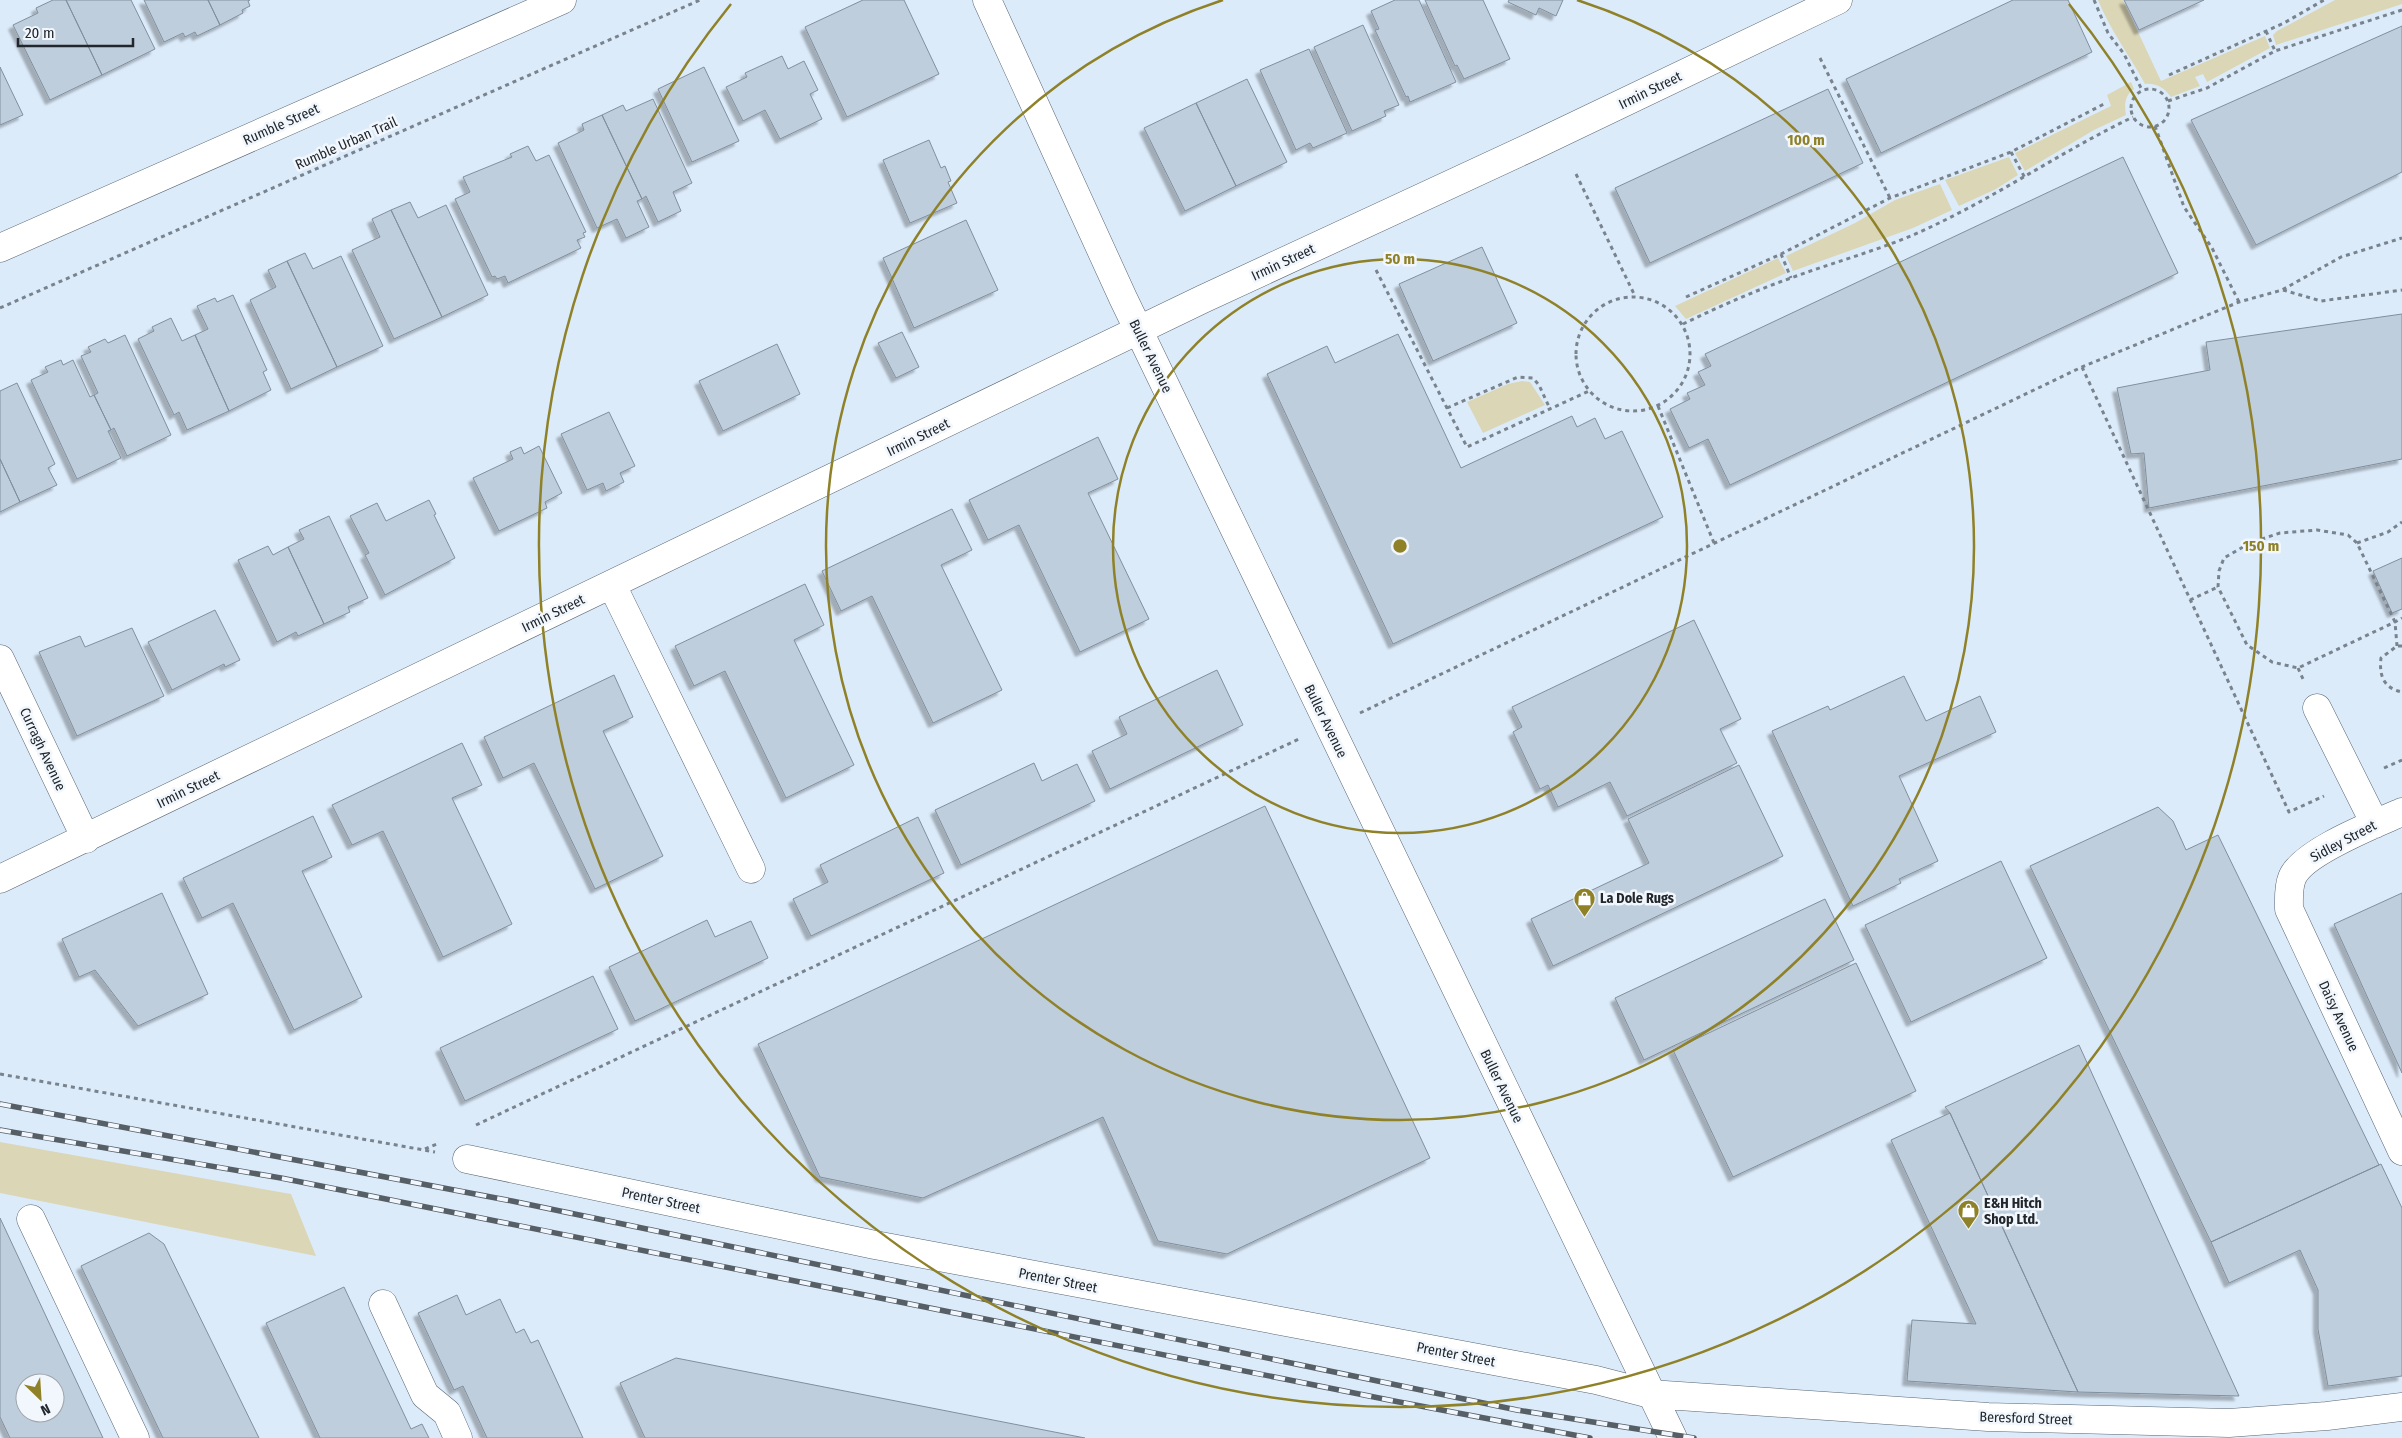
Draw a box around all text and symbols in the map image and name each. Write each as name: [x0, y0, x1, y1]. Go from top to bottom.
scale bar: [18, 15, 132, 47]
text: 20 m: [25, 24, 55, 42]
street label: Irmin Street: [1616, 68, 1685, 113]
street label: Rumble Street: [241, 100, 322, 149]
street label: Rumble Urban Trail: [293, 113, 400, 174]
text: 100 m: [1787, 131, 1825, 149]
street label: Irmin Street: [1249, 240, 1318, 285]
text: 50 m: [1385, 250, 1415, 268]
street label: Buller Avenue: [1125, 317, 1176, 396]
street label: Irmin Street: [884, 415, 953, 460]
centre of rings: [1391, 537, 1409, 555]
text: 150 m: [2243, 537, 2279, 555]
street label: Irmin Street: [519, 591, 588, 636]
street label: Buller Avenue: [1300, 682, 1351, 761]
street label: Curragh Avenue: [16, 705, 69, 793]
street label: Irmin Street: [154, 767, 223, 812]
street label: Sidley Street: [2307, 817, 2380, 866]
shop icon: La Dole Rugs: [1572, 886, 1596, 917]
place label: La Dole Rugs: [1600, 890, 1674, 907]
street label: Daisy Avenue: [2315, 978, 2362, 1054]
street label: Buller Avenue: [1476, 1047, 1527, 1126]
street label: Prenter Street: [620, 1184, 702, 1217]
place label: E&H Hitch Shop Ltd.: [1984, 1195, 2042, 1228]
shop icon: E&H Hitch Shop Ltd.: [1956, 1199, 1980, 1230]
street label: Prenter Street: [1017, 1265, 1099, 1297]
street label: Prenter Street: [1415, 1339, 1497, 1371]
north arrow: [15, 1373, 65, 1423]
text: N: [38, 1400, 53, 1419]
street label: Beresford Street: [1979, 1408, 2073, 1429]

